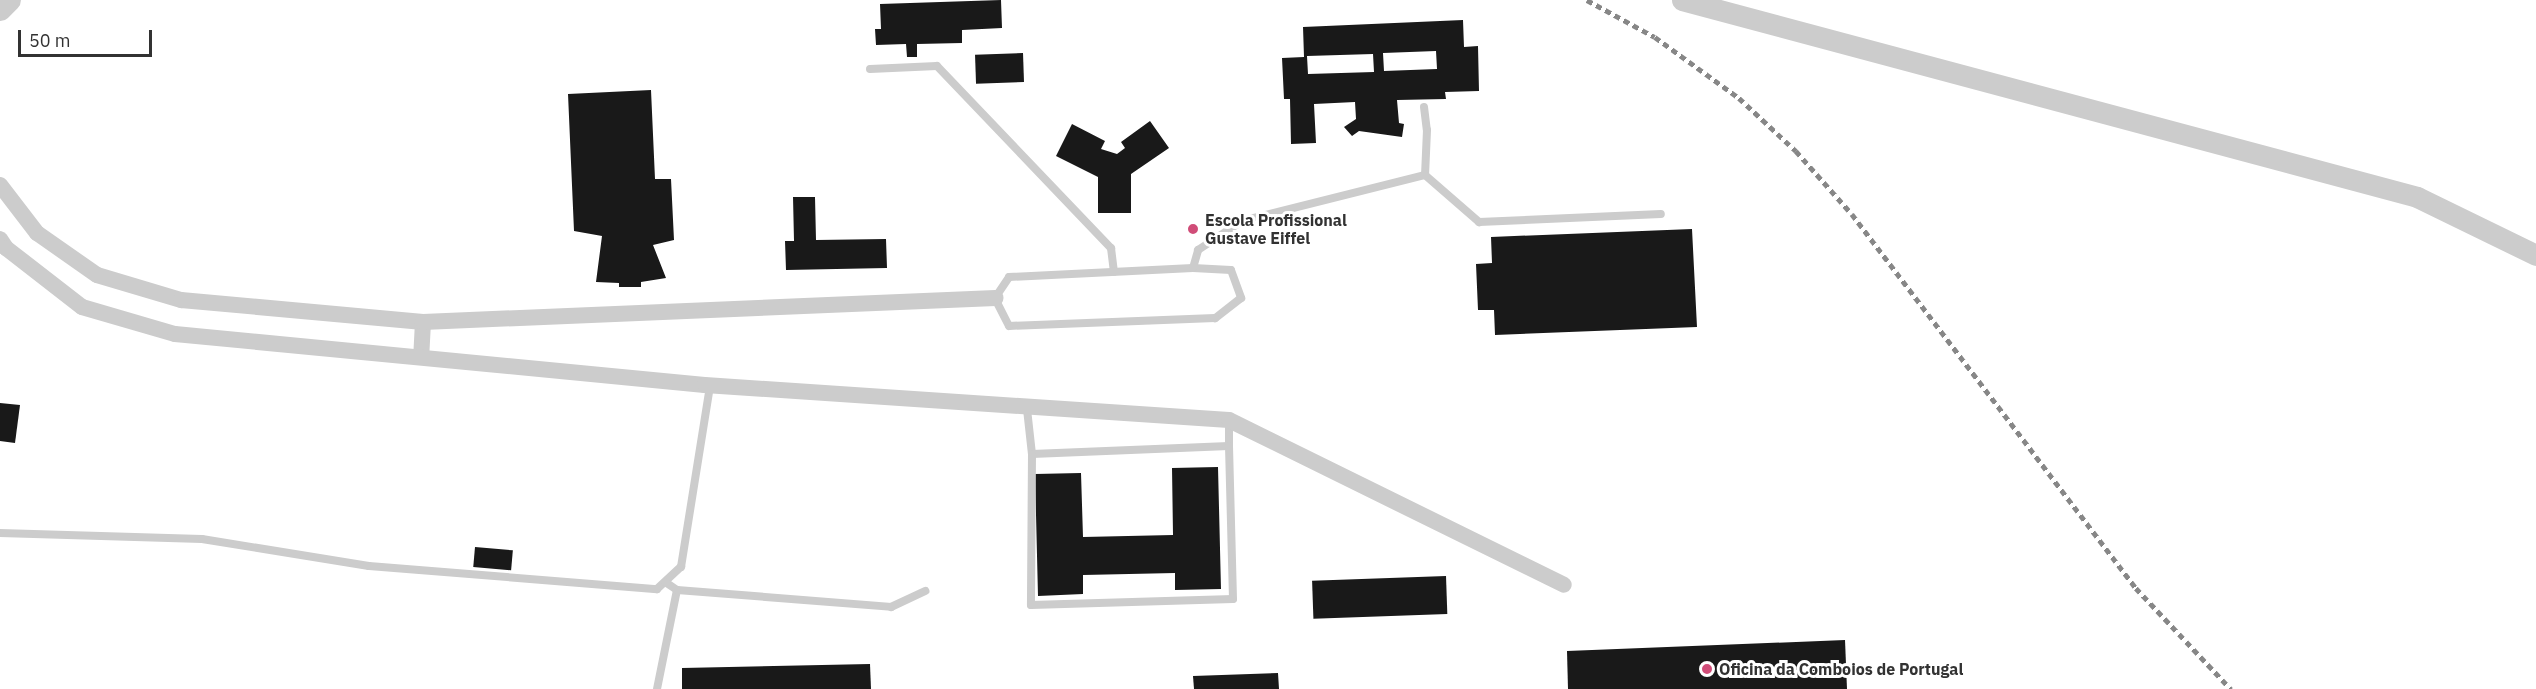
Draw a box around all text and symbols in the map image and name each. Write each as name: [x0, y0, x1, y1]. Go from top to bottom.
scale bar: [21, 18, 154, 56]
text: 50 m: [29, 29, 71, 52]
place label: Escola Profissional Gustave Eiffel: [1205, 210, 1347, 248]
marker: Escola Profissional Gustave Eiffel: [1186, 222, 1200, 236]
place label: Oficina da Comboios de Portugal: [1719, 659, 1963, 679]
marker: Oficina da Comboios de Portugal: [1700, 662, 1714, 676]

